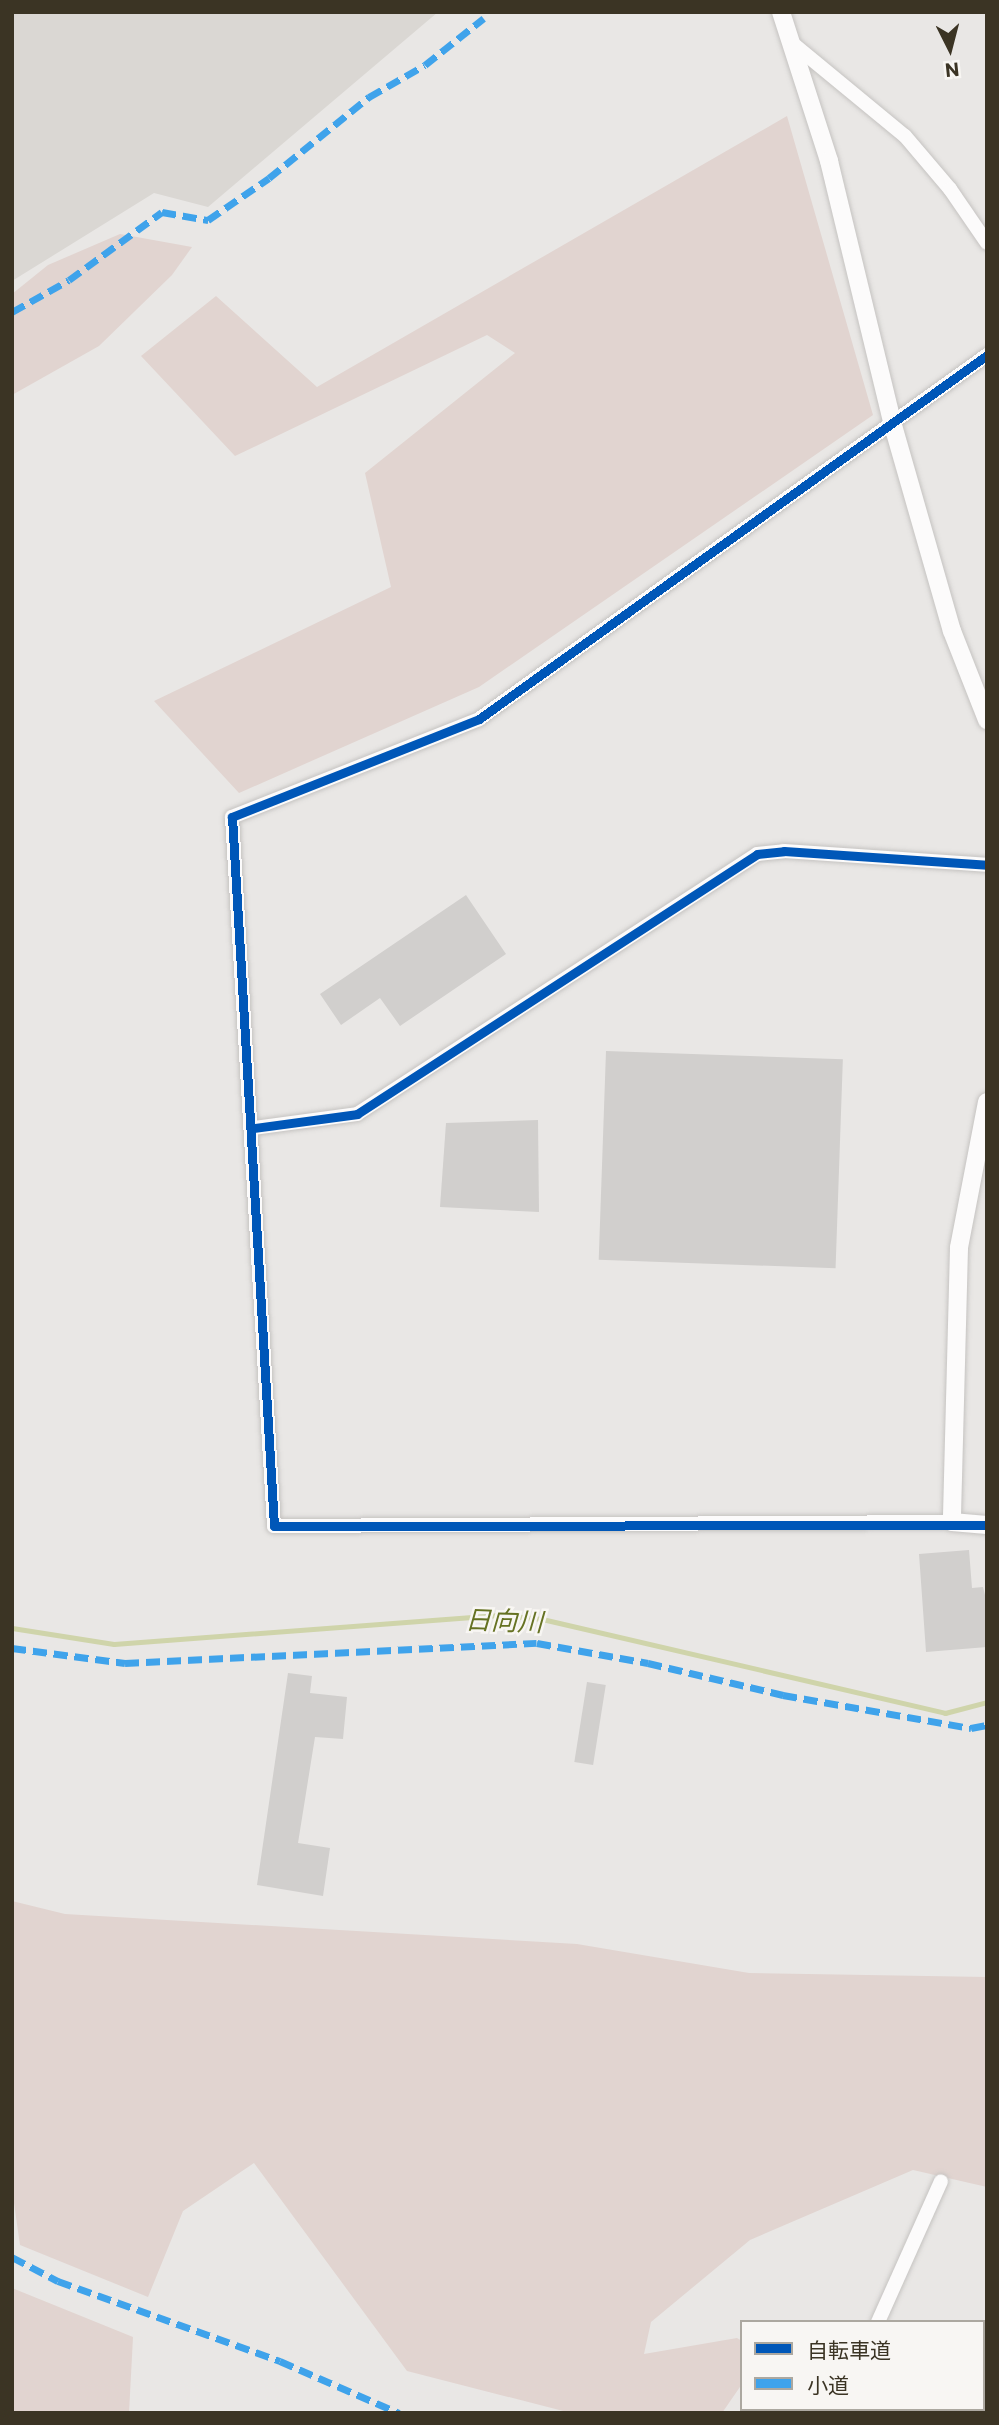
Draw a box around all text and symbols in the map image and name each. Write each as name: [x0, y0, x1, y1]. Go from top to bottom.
north arrow: [915, 14, 985, 84]
text: N: [944, 58, 961, 83]
water label: 日向川: [464, 1603, 544, 1637]
legend: [740, 2320, 985, 2411]
text: 自転車道: [807, 2337, 891, 2362]
text: 小道: [807, 2372, 849, 2397]

